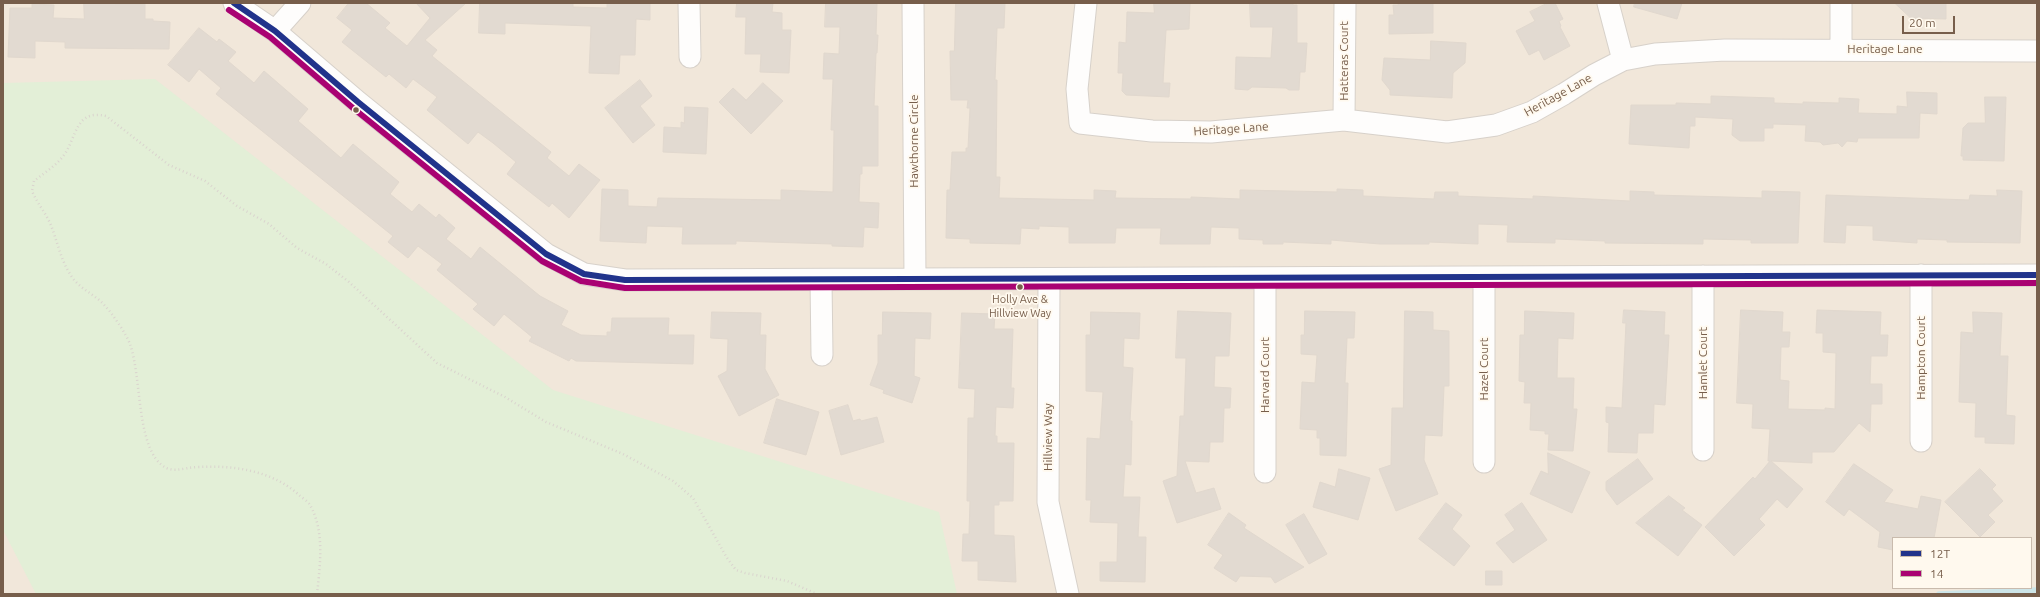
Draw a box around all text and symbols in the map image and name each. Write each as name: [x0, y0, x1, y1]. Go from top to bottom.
scale bar: [1904, 8, 1957, 34]
text: 20 m: [1909, 16, 1936, 29]
street label: Hatteras Court: [1337, 21, 1351, 101]
street label: Heritage Lane: [1847, 42, 1923, 56]
street label: Heritage Lane: [1522, 70, 1594, 120]
street label: Hawthorne Circle: [907, 94, 921, 188]
unlabelled marker: [351, 105, 361, 115]
street label: Heritage Lane: [1193, 119, 1269, 139]
marker: Holly Ave & Hillview Way: [1015, 282, 1025, 292]
place label: Holly Ave & Hillview Way: [989, 292, 1051, 318]
street label: Hampton Court: [1914, 316, 1928, 400]
street label: Hamlet Court: [1696, 327, 1710, 399]
street label: Harvard Court: [1258, 337, 1272, 413]
street label: Hazel Court: [1477, 338, 1491, 400]
street label: Hillview Way: [1041, 403, 1055, 471]
legend: [1892, 537, 2032, 589]
text: 12T: [1930, 547, 1950, 560]
text: 14: [1930, 567, 1944, 580]

